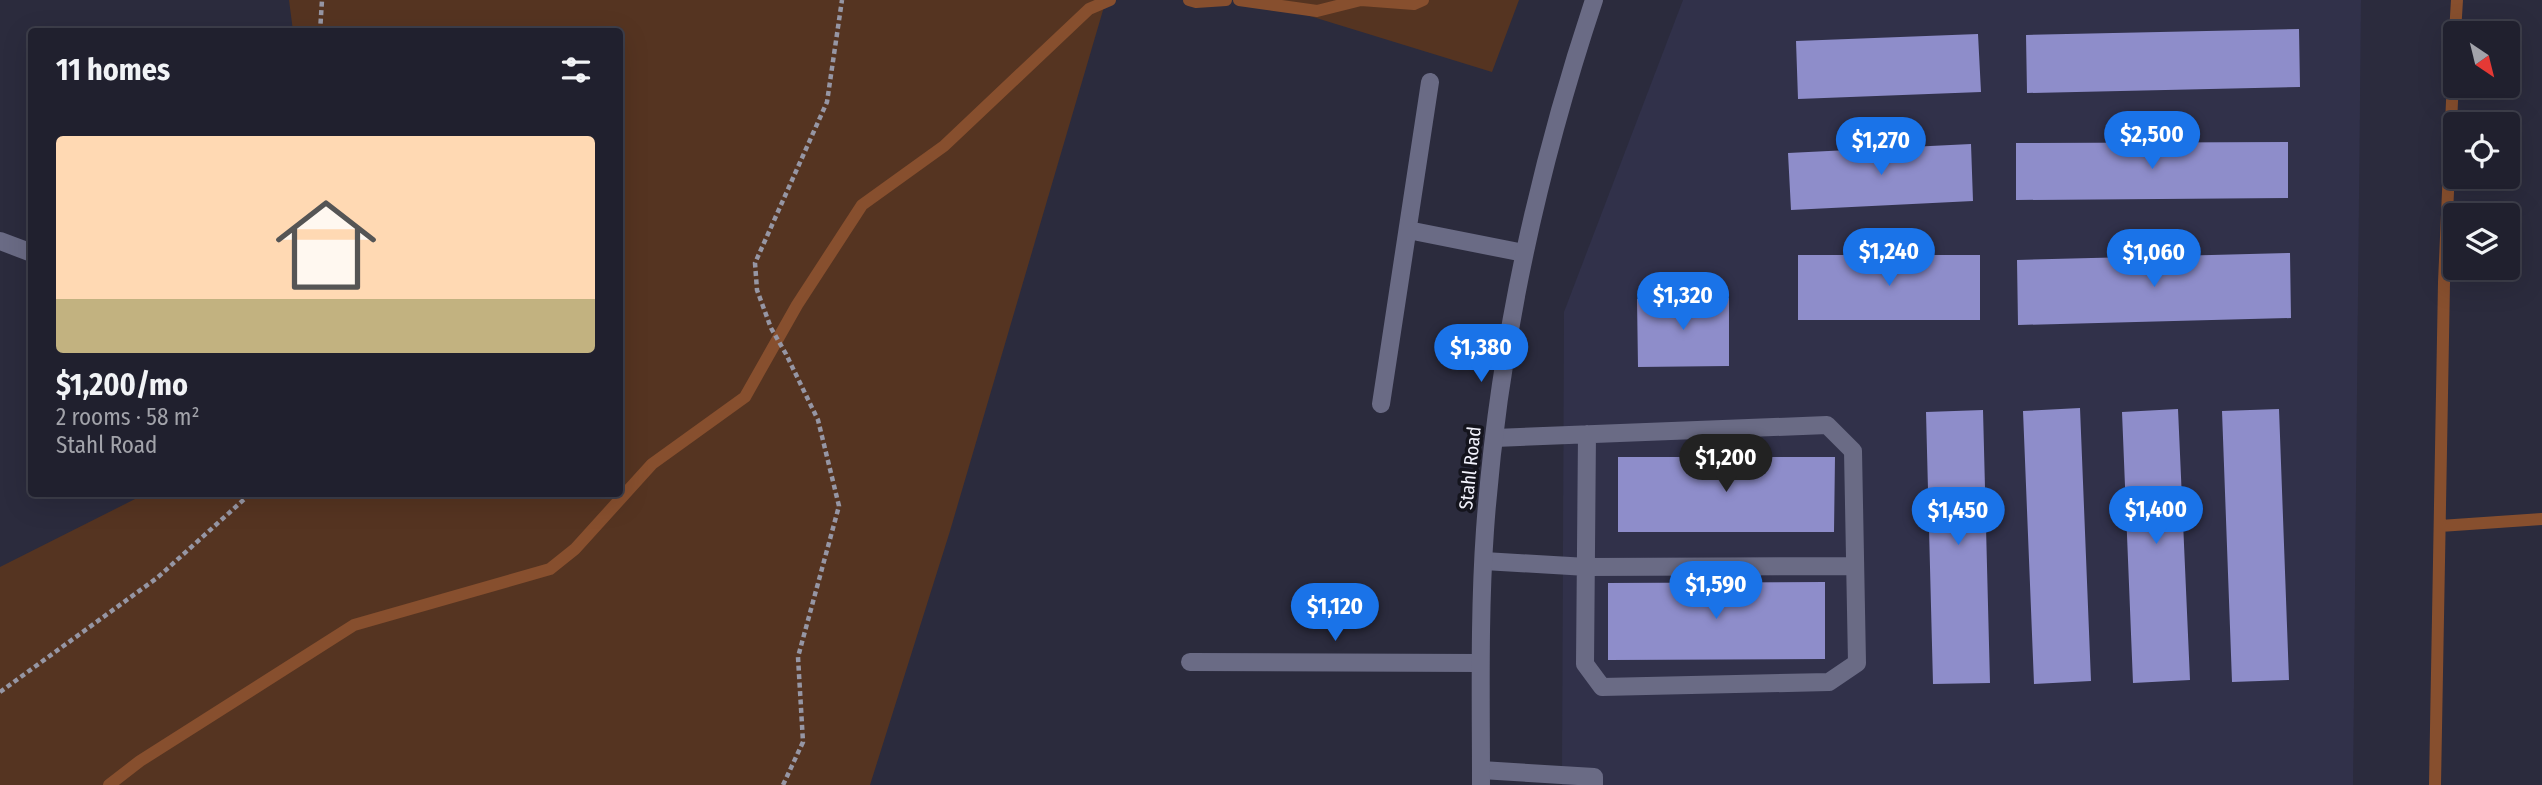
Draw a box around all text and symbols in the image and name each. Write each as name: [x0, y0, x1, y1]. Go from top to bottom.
north arrow: [2443, 21, 2520, 98]
map controls: [2443, 21, 2520, 280]
icon: filters: [557, 51, 595, 89]
text: 11 homes: [56, 52, 170, 88]
pin: $2,500: [2095, 111, 2209, 171]
button: locate: [2443, 112, 2520, 189]
pin: $1,270: [1824, 118, 1938, 177]
text: $2,500: [2120, 120, 2184, 148]
text: $1,270: [1852, 126, 1910, 154]
icon: home: [263, 182, 389, 308]
button: layers: [2443, 203, 2520, 280]
pin: $1,240: [1832, 229, 1946, 288]
pin: $1,060: [2097, 230, 2211, 289]
text: $1,240: [1859, 237, 1919, 265]
text: $1,060: [2123, 238, 2185, 266]
pin: $1,320: [1626, 272, 1740, 332]
text: $1,320: [1653, 281, 1713, 309]
pin: $1,380: [1424, 324, 1538, 384]
text: $1,380: [1450, 333, 1512, 361]
text: $1,200/mo: [56, 367, 188, 403]
text: 2 rooms · 58 m²: [56, 403, 200, 431]
street label: Stahl Road: [1454, 425, 1486, 511]
text: Stahl Road: [56, 431, 157, 459]
pin: $1,200: [1669, 434, 1783, 494]
text: $1,200: [1695, 443, 1757, 471]
pin: $1,400: [2099, 486, 2213, 546]
pin: $1,450: [1901, 488, 2015, 547]
text: $1,400: [2125, 495, 2187, 523]
text: $1,450: [1928, 496, 1988, 524]
pin: $1,590: [1659, 562, 1773, 621]
text: $1,590: [1685, 570, 1747, 598]
pin: $1,120: [1278, 584, 1392, 643]
text: $1,120: [1307, 592, 1363, 620]

